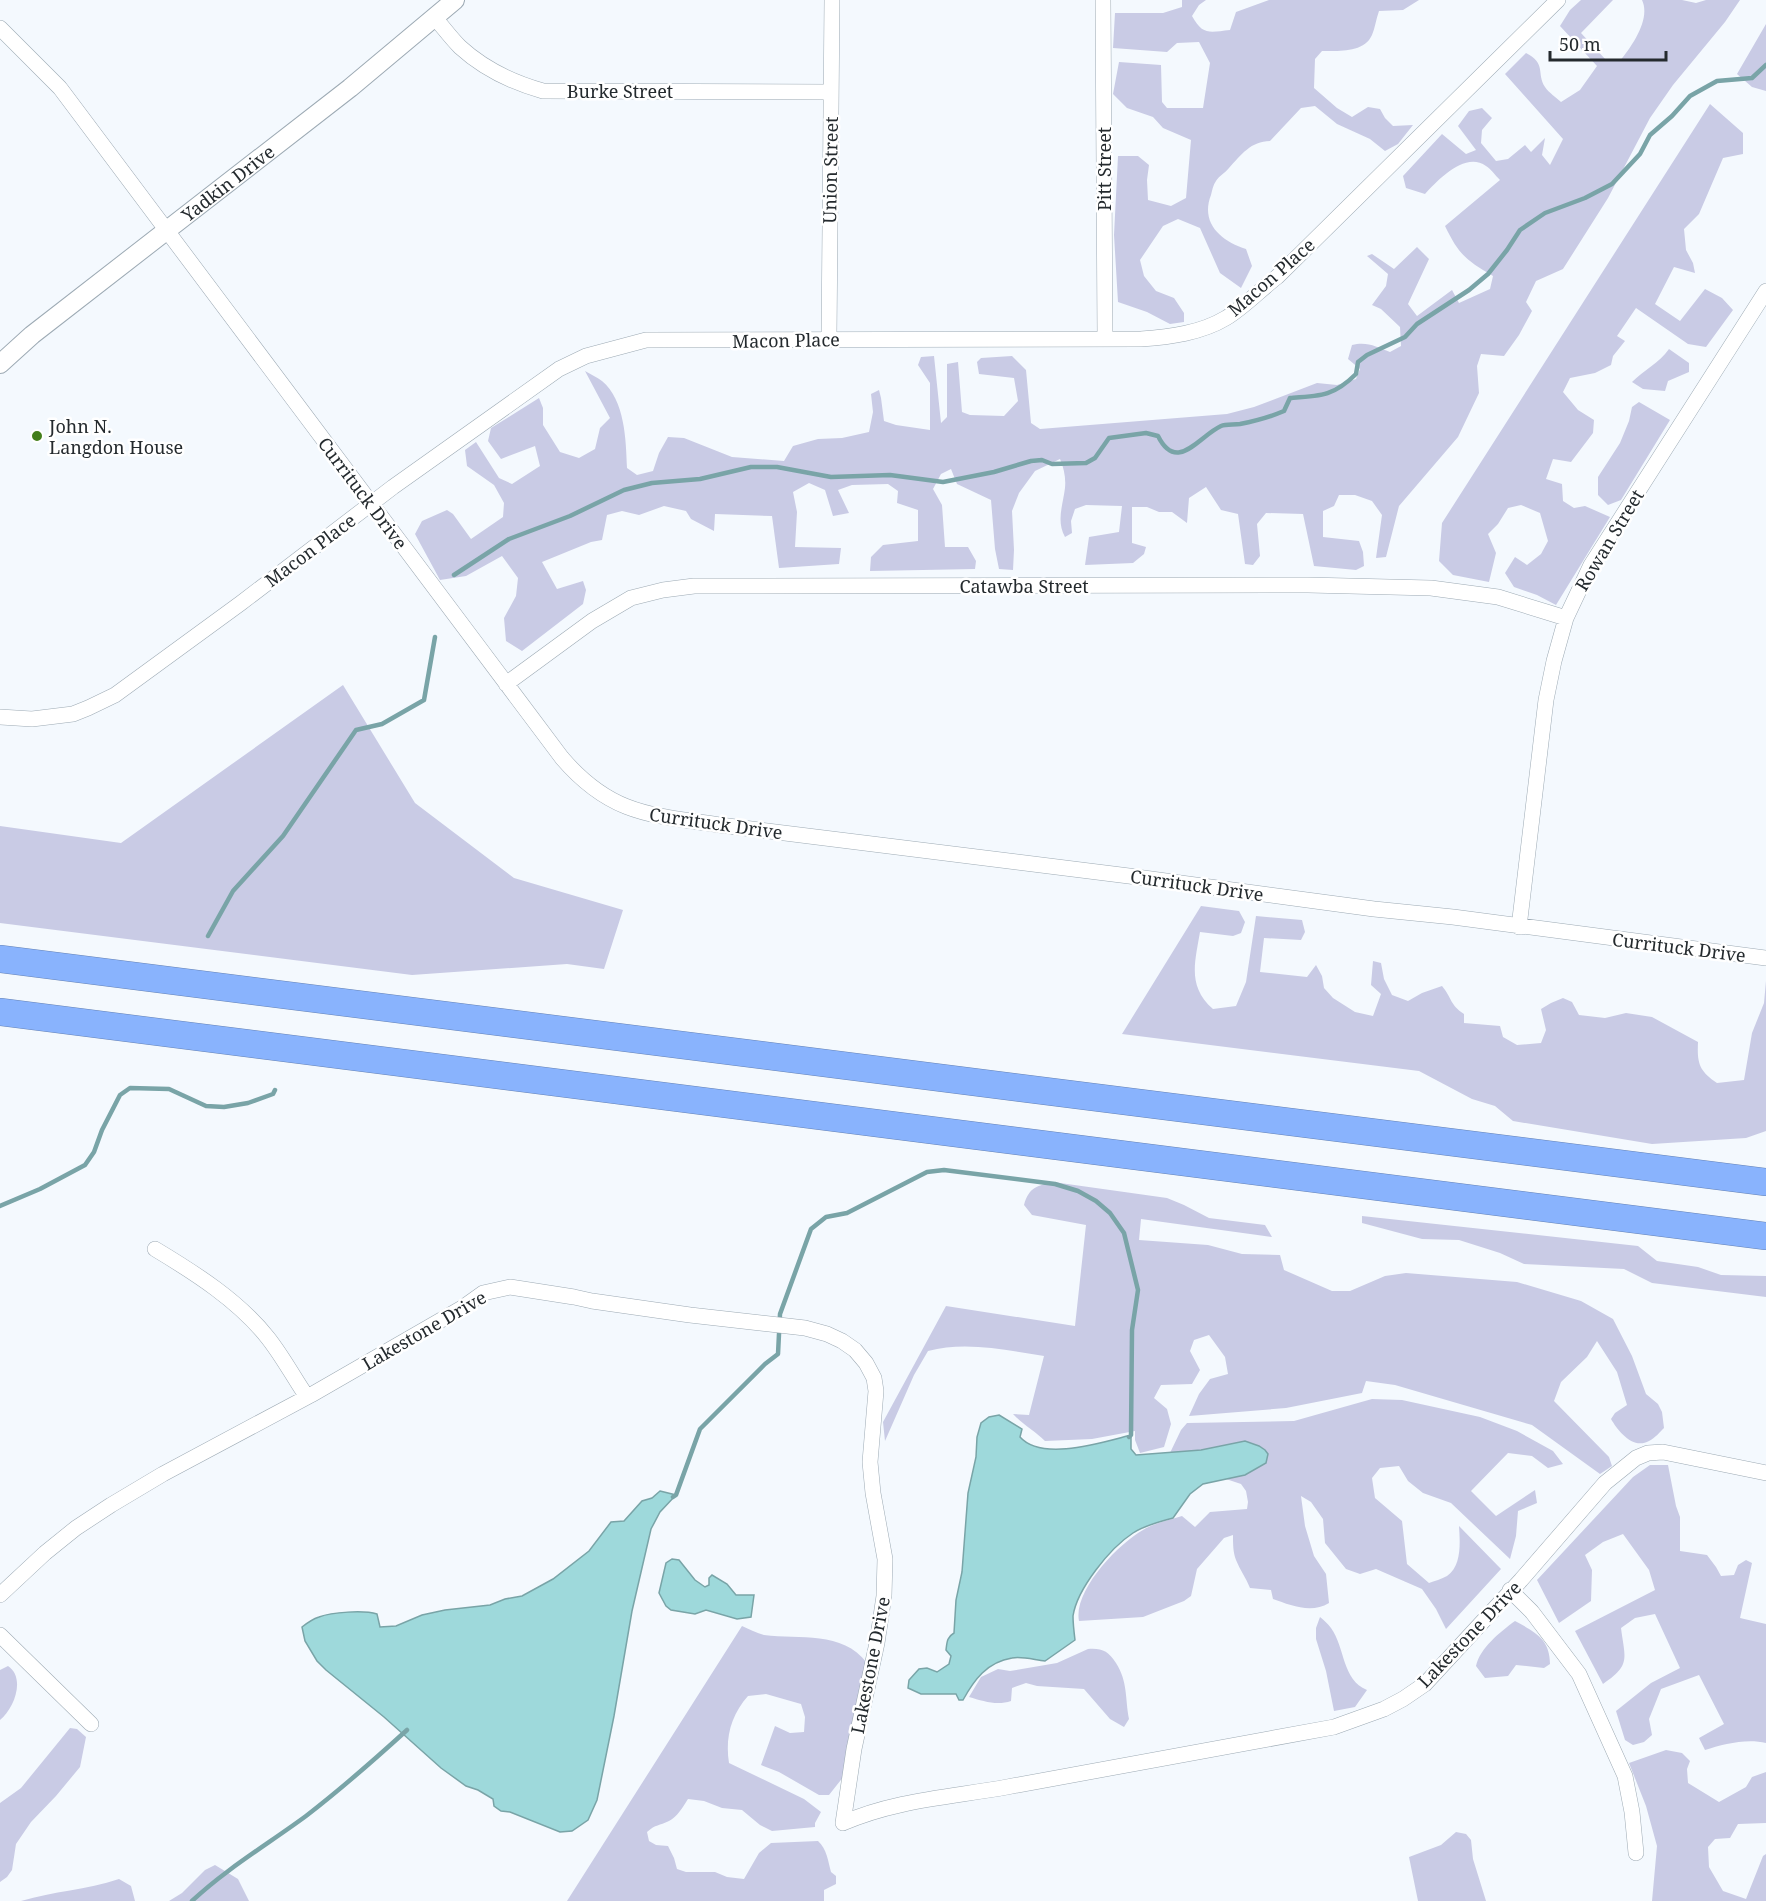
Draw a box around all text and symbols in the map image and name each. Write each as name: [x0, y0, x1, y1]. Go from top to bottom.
scale bar: [1550, 24, 1666, 62]
text: 50 m: [1559, 32, 1601, 56]
street label: Burke Street: [567, 79, 673, 103]
street label: Union Street: [817, 116, 843, 224]
street label: Pitt Street: [1092, 127, 1116, 211]
street label: Yadkin Drive: [176, 139, 279, 227]
street label: Macon Place: [1223, 233, 1319, 321]
street label: Macon Place: [732, 327, 840, 353]
place label: John N. Langdon House: [48, 414, 183, 459]
marker: John N. Langdon House: [30, 429, 44, 443]
street label: Currituck Drive: [313, 432, 413, 554]
street label: Rowan Street: [1569, 485, 1649, 595]
street label: Macon Place: [260, 508, 360, 592]
street label: Catawba Street: [959, 574, 1089, 598]
street label: Currituck Drive: [648, 802, 784, 844]
street label: Currituck Drive: [1129, 864, 1265, 906]
street label: Currituck Drive: [1611, 927, 1747, 967]
street label: Lakestone Drive: [358, 1285, 490, 1375]
street label: Lakestone Drive: [1412, 1576, 1526, 1692]
street label: Lakestone Drive: [845, 1594, 895, 1736]

